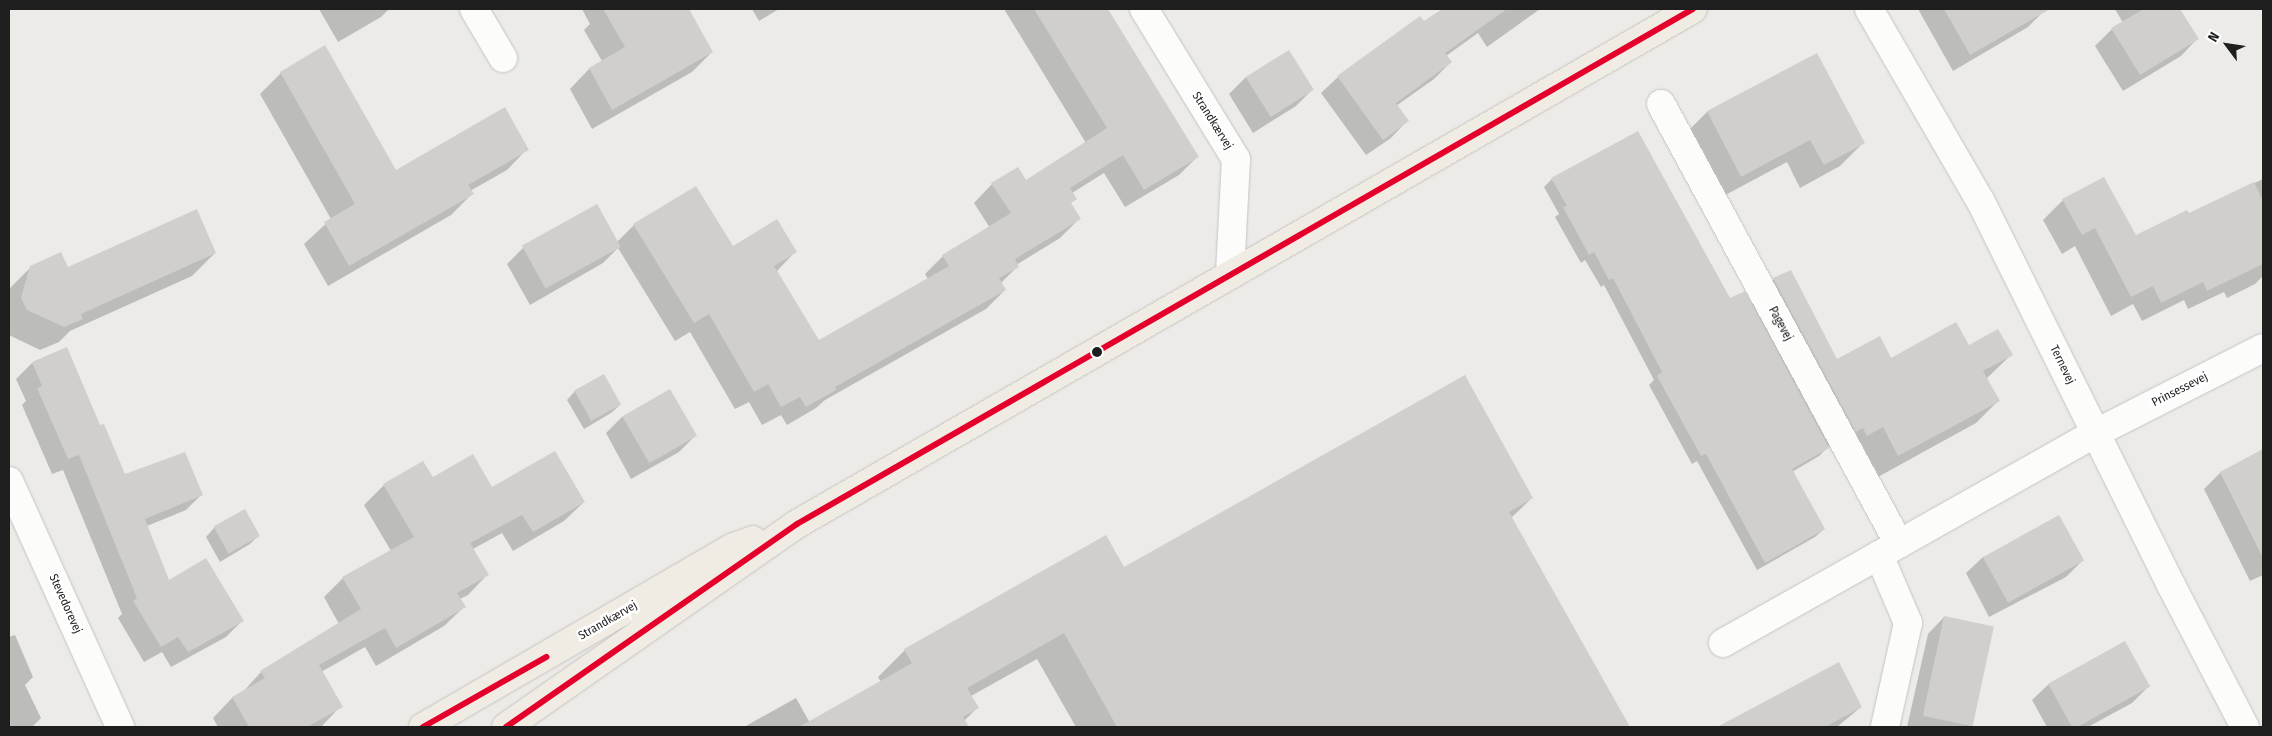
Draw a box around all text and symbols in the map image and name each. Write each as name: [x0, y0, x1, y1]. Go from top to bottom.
north arrow: [2202, 20, 2252, 70]
text: N: [2204, 29, 2223, 45]
street label: Strandkærvej: [1189, 89, 1235, 153]
street label: Pagevej: [1765, 304, 1795, 344]
street label: Ternevej: [2046, 343, 2078, 387]
unlabelled marker: [1092, 347, 1102, 357]
street label: Prinsessevej: [2150, 370, 2210, 410]
street label: Stevedorevej: [46, 572, 84, 636]
street label: Strandkærvej: [576, 598, 640, 644]

